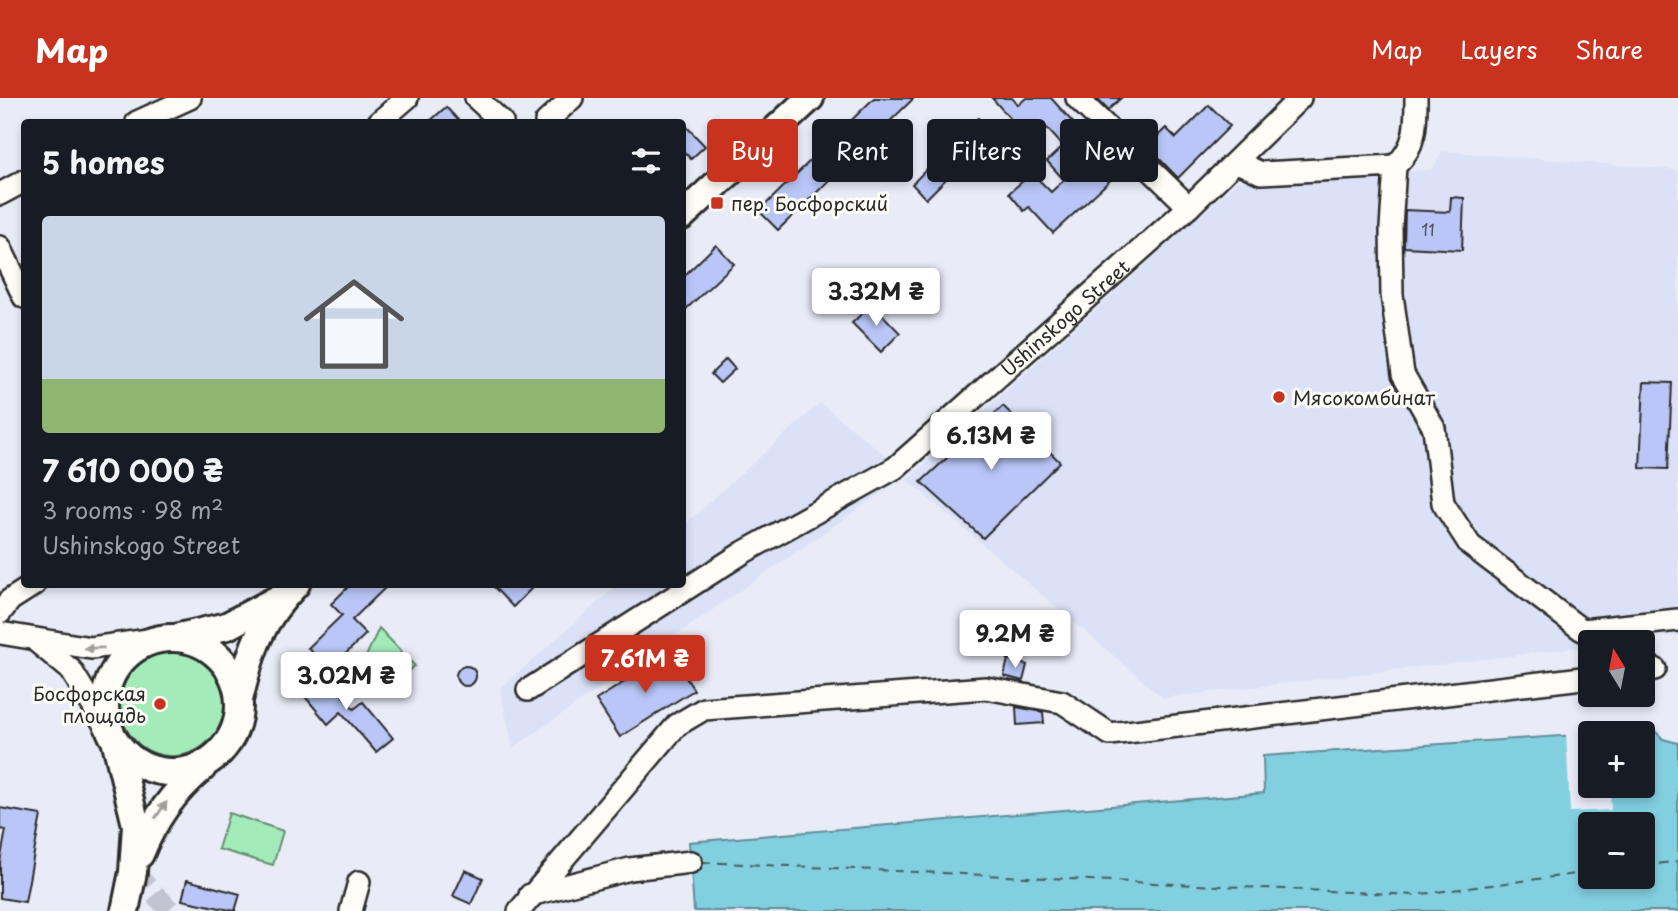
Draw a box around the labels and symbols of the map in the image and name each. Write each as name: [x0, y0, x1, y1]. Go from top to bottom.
place label: пер. Босфорский: [731, 189, 888, 217]
marker: пер. Босфорский: [709, 195, 725, 211]
house number: 11: [1421, 217, 1435, 241]
street label: Ushinskogo Street: [994, 252, 1135, 382]
pin: 3.32M ₴: [811, 268, 941, 328]
place label: Мясокомбинат: [1293, 383, 1435, 411]
marker: Мясокомбинат: [1271, 389, 1287, 405]
pin: 6.13M ₴: [926, 412, 1056, 472]
pin: 9.2M ₴: [958, 610, 1072, 670]
north arrow: [1578, 630, 1656, 707]
pin: 7.61M ₴: [580, 636, 710, 695]
one-way arrow: [83, 642, 105, 653]
pin: 3.02M ₴: [281, 652, 411, 712]
place label: Босфорская площадь: [33, 679, 146, 729]
marker: Босфорская площадь: [152, 696, 168, 712]
one-way arrow: [154, 801, 168, 819]

